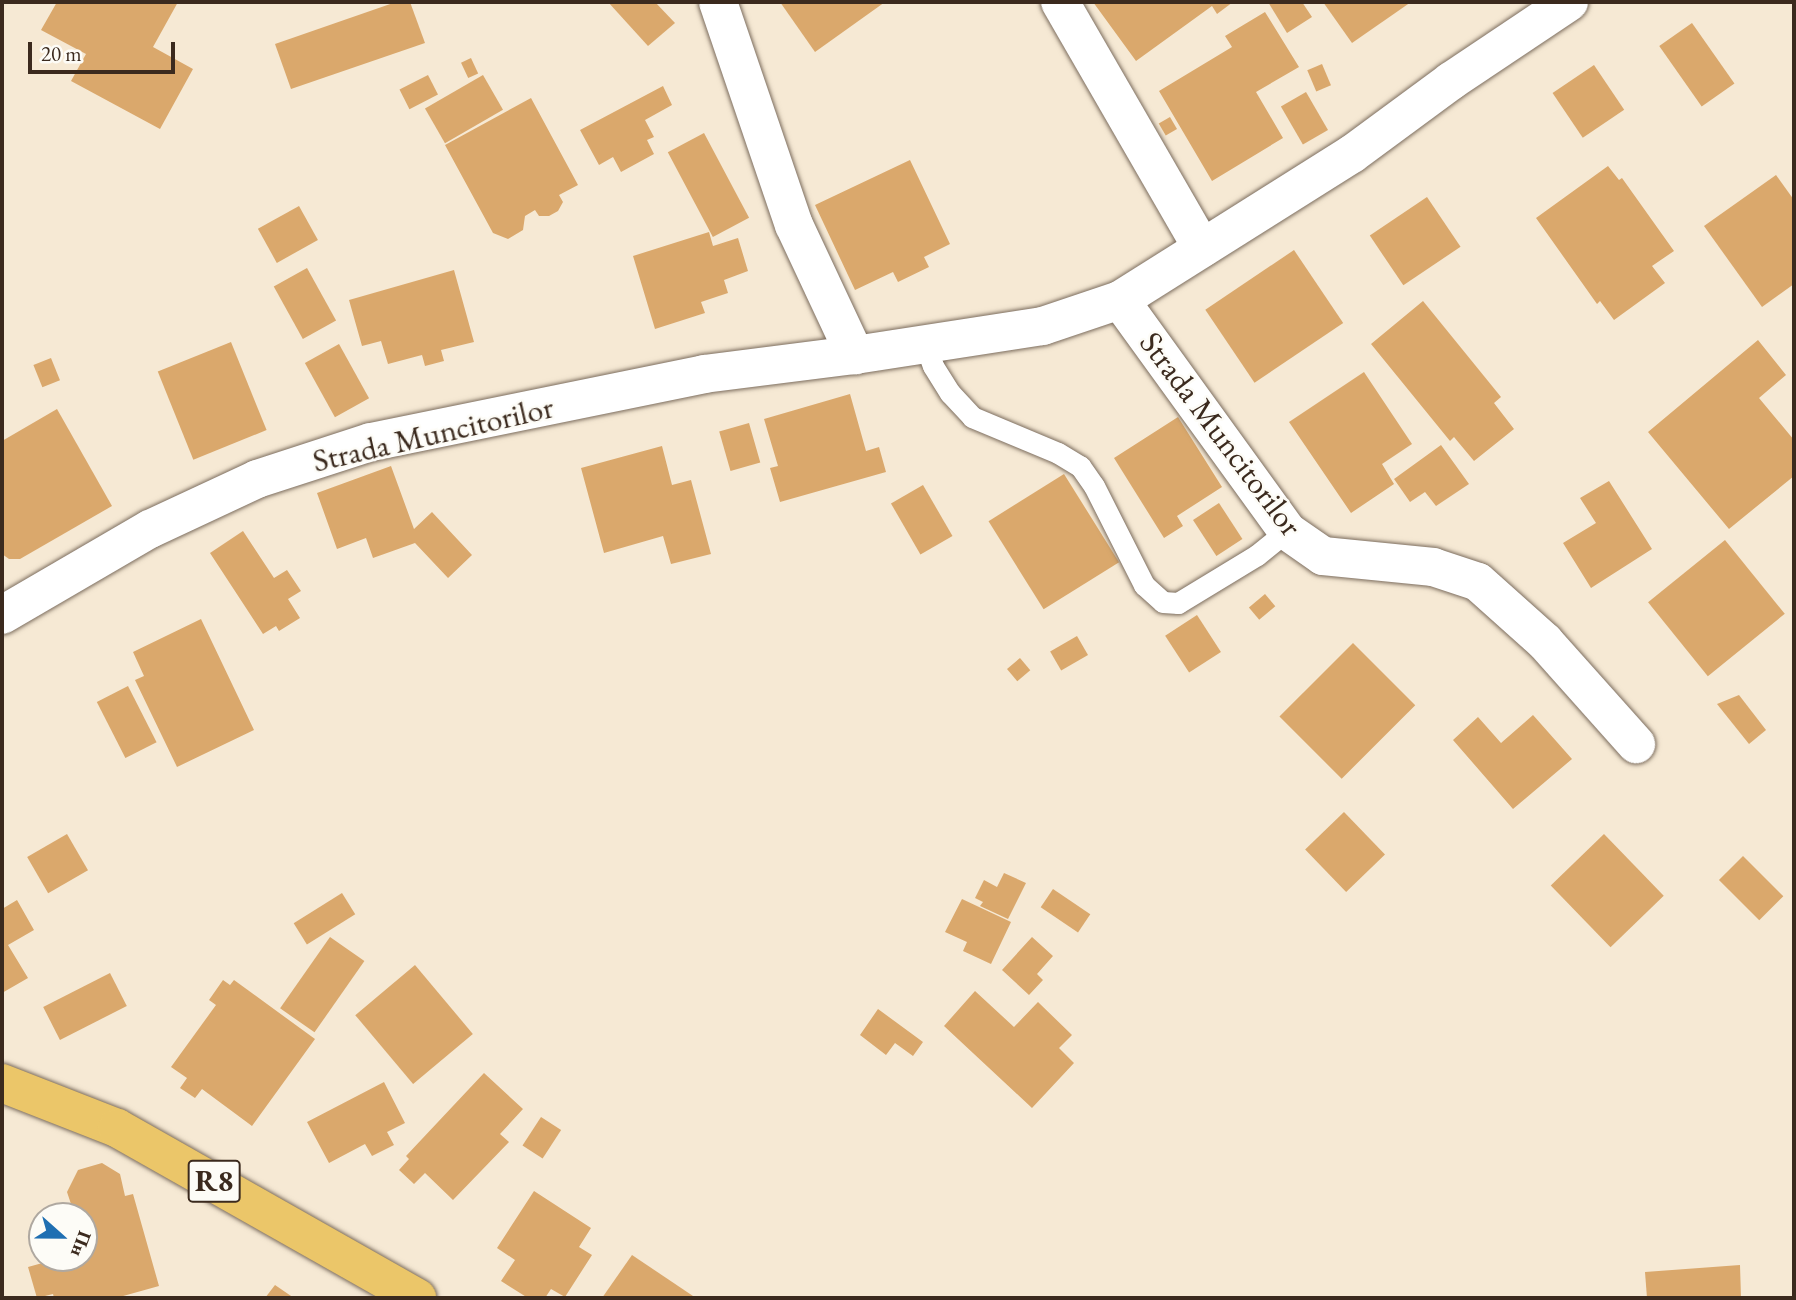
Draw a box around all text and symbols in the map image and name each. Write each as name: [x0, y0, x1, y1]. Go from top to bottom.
scale bar: [32, 28, 178, 72]
text: 20 m: [41, 40, 82, 67]
street label: Strada Muncitorilor: [1132, 324, 1310, 544]
street label: Strada Muncitorilor: [309, 388, 557, 480]
road number: R8: [186, 1154, 242, 1208]
north arrow: [28, 1202, 98, 1272]
text: Пн: [65, 1227, 98, 1261]

